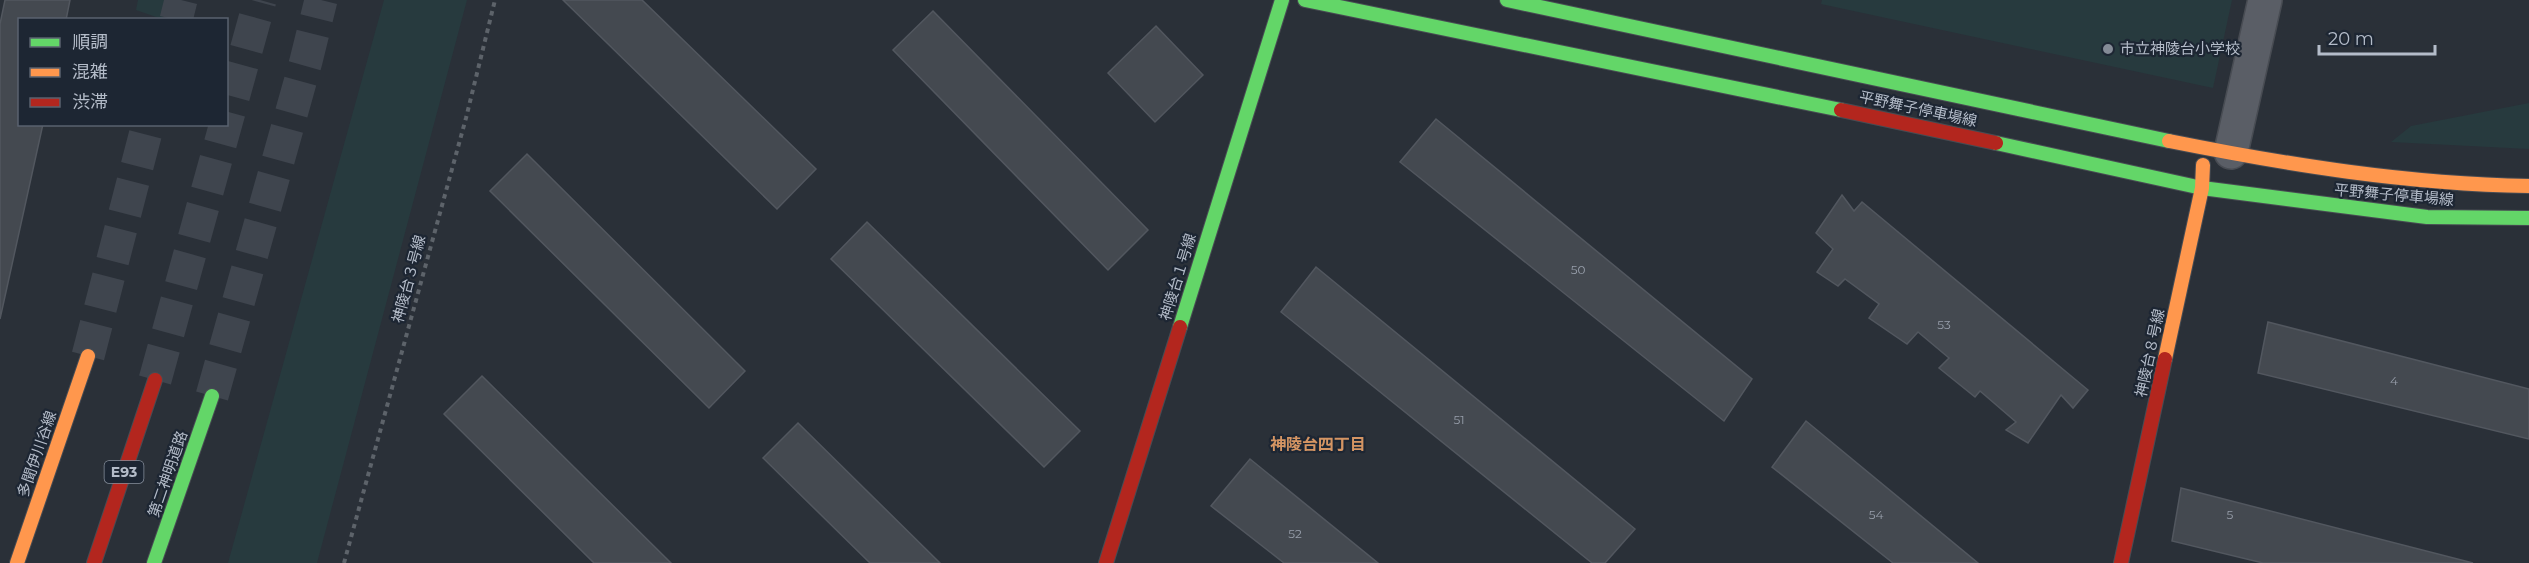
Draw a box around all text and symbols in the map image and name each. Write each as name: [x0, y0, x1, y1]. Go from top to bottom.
legend: [18, 18, 228, 126]
scale bar: [2319, 18, 2434, 56]
text: 20 m: [2328, 28, 2374, 50]
text: 順調: [72, 31, 108, 53]
place label: 市立神陵台小学校: [2120, 39, 2240, 58]
marker: 市立神陵台小学校: [2101, 42, 2115, 56]
text: 混雑: [72, 61, 108, 83]
street label: 平野舞子停車場線: [1857, 87, 1979, 130]
text: 渋滞: [72, 91, 108, 113]
street label: 平野舞子停車場線: [2333, 180, 2455, 209]
street label: 神陵台１号線: [1155, 231, 1200, 323]
street label: 神陵台３号線: [388, 233, 429, 325]
house number: 50: [1571, 262, 1585, 277]
street label: 神陵台８号線: [2131, 307, 2168, 399]
house number: 53: [1937, 317, 1951, 332]
house number: 4: [2390, 373, 2398, 388]
street label: 多聞伊川谷線: [13, 408, 60, 499]
house number: 51: [1453, 412, 1465, 427]
street label: 第二神明道路: [144, 428, 191, 519]
district label: 神陵台四丁目: [1270, 435, 1366, 454]
road number: E93: [104, 461, 144, 483]
house number: 54: [1869, 507, 1883, 522]
house number: 5: [2227, 507, 2234, 522]
house number: 52: [1288, 526, 1302, 541]

